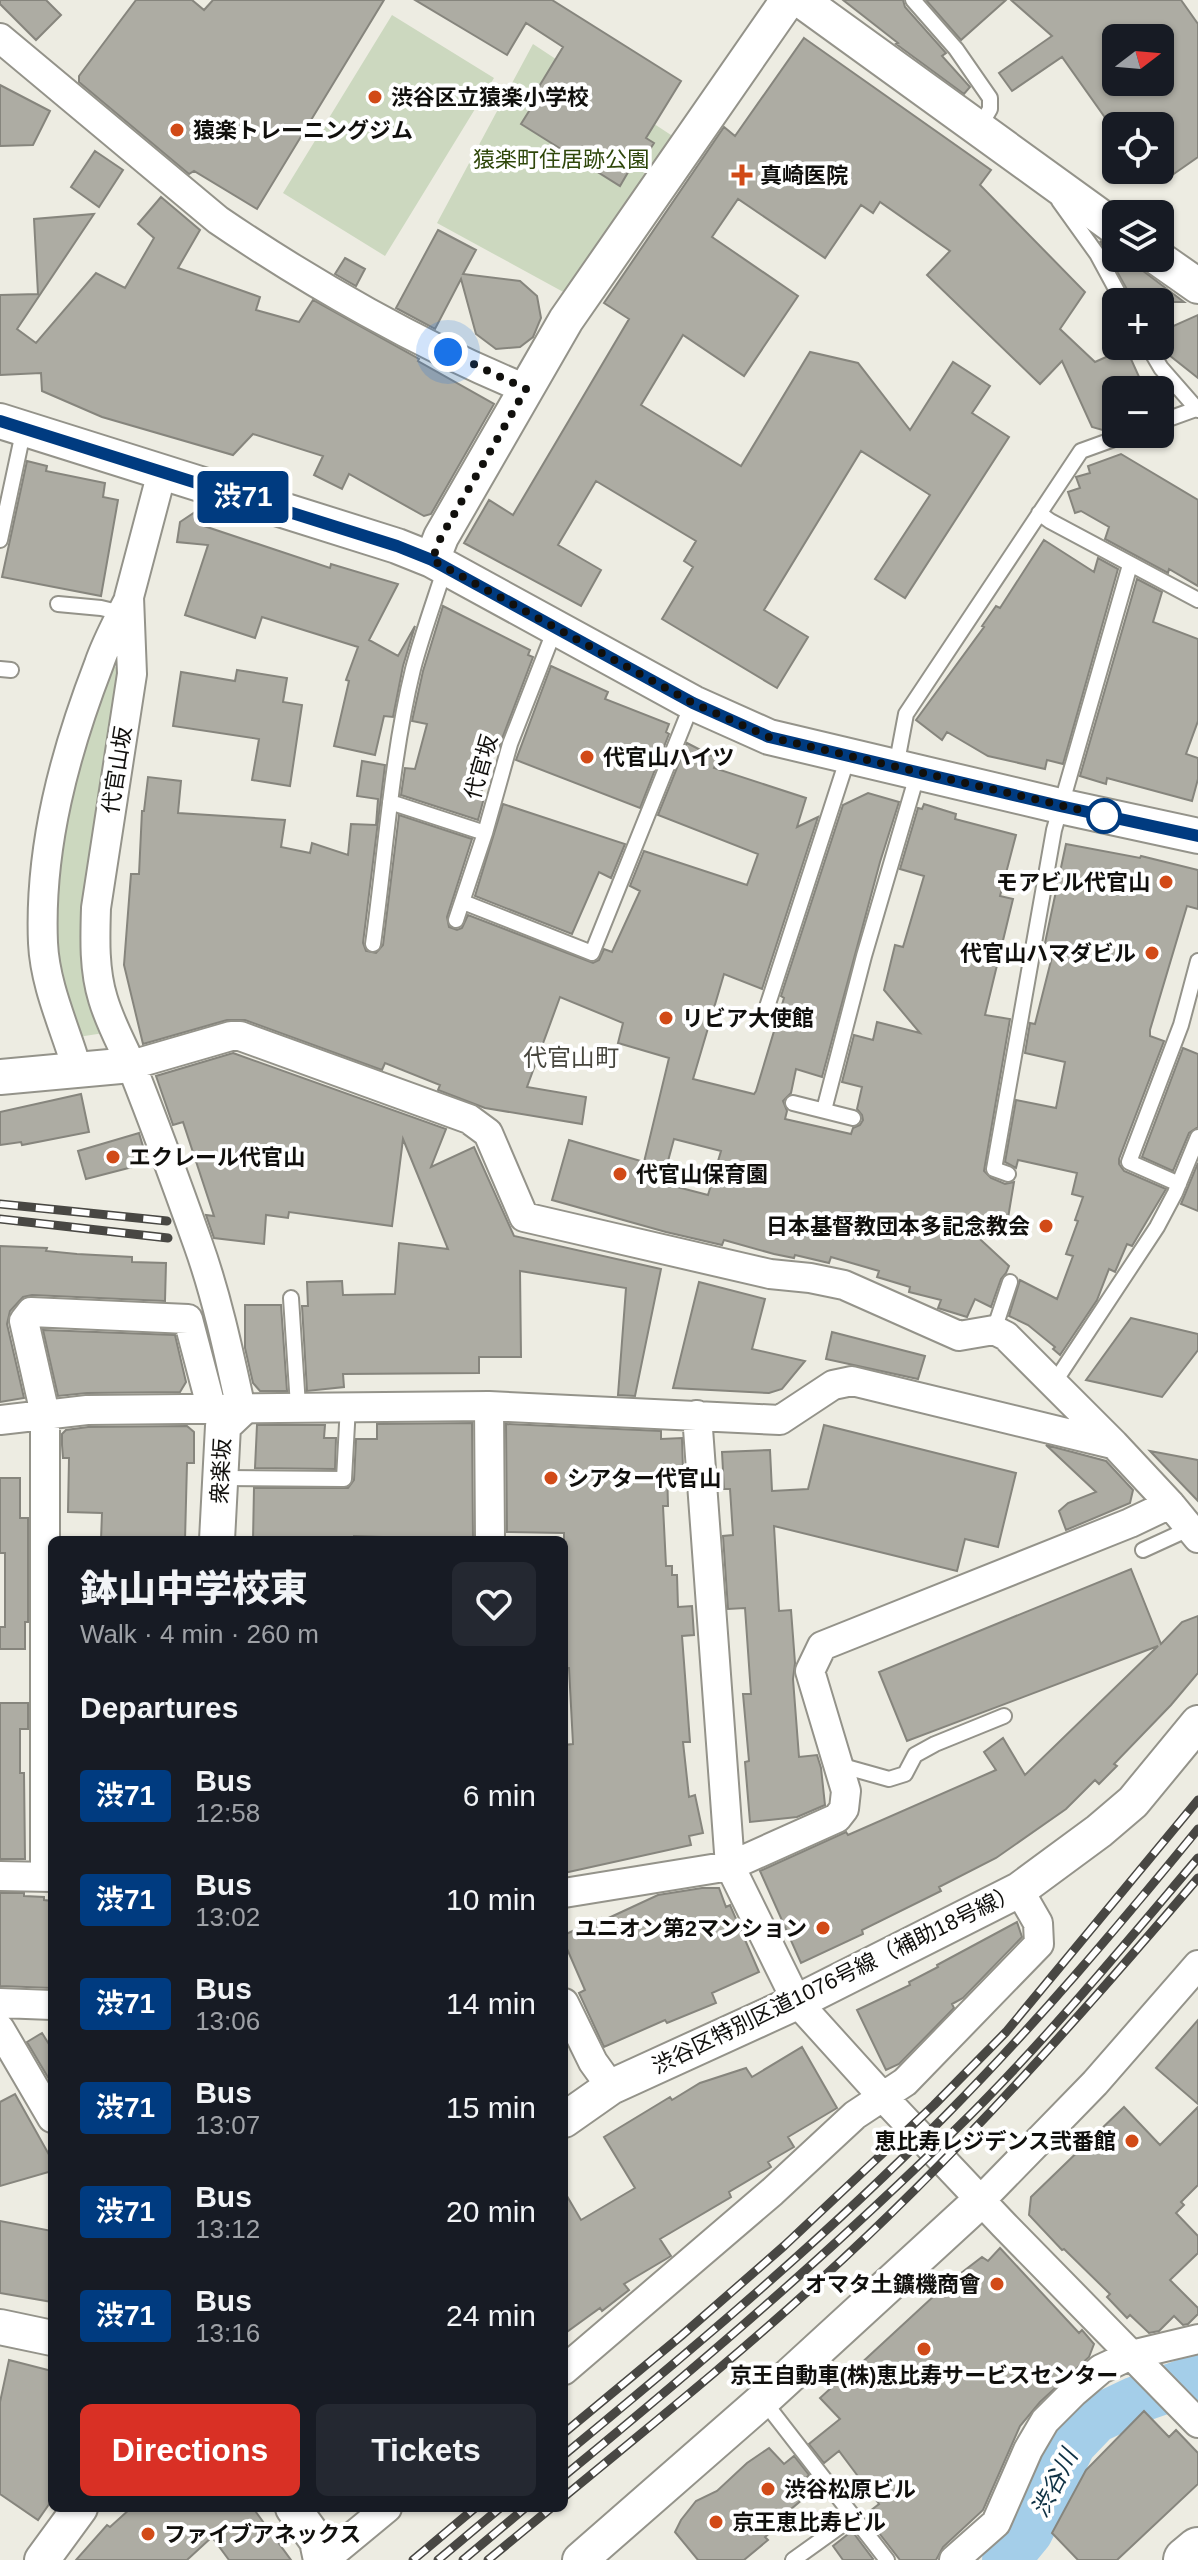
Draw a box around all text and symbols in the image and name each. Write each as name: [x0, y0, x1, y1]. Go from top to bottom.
north arrow: [1102, 24, 1174, 96]
map controls: [1102, 24, 1174, 448]
place label: 渋谷区立猿楽小学校: [391, 85, 589, 110]
marker: 渋谷区立猿楽小学校: [366, 88, 384, 106]
button: locate: [1102, 112, 1174, 184]
place label: 猿楽トレーニングジム: [193, 118, 413, 143]
marker: 猿楽トレーニングジム: [168, 121, 186, 139]
park label: 猿楽町住居跡公園: [473, 147, 649, 172]
place label: 真崎医院: [760, 163, 848, 188]
marker: 真崎医院: [731, 164, 753, 186]
button: layers: [1102, 200, 1174, 272]
button: +: [1102, 288, 1174, 360]
your location: [428, 332, 468, 372]
button: −: [1102, 376, 1174, 448]
line badge: 渋71: [197, 471, 289, 523]
text: 渋71: [213, 481, 273, 512]
street label: 代官山坂: [98, 725, 136, 815]
street label: 代官坂: [460, 732, 502, 802]
place label: 代官山ハイツ: [603, 745, 735, 770]
marker: 代官山ハイツ: [578, 748, 596, 766]
unlabelled marker: [1087, 799, 1121, 833]
place label: モアビル代官山: [996, 870, 1150, 895]
marker: モアビル代官山: [1157, 873, 1175, 891]
place label: 代官山ハマダビル: [960, 941, 1136, 966]
marker: 代官山ハマダビル: [1143, 944, 1161, 962]
place label: リビア大使館: [682, 1006, 814, 1031]
marker: リビア大使館: [657, 1009, 675, 1027]
district label: 代官山町: [523, 1044, 619, 1071]
place label: エクレール代官山: [129, 1145, 305, 1170]
marker: エクレール代官山: [104, 1148, 122, 1166]
place label: 代官山保育園: [636, 1162, 768, 1187]
marker: 代官山保育園: [611, 1165, 629, 1183]
place label: 日本基督教団本多記念教会: [766, 1214, 1030, 1239]
marker: 日本基督教団本多記念教会: [1037, 1217, 1055, 1235]
street label: 衆楽坂: [207, 1437, 235, 1505]
place label: シアター代官山: [567, 1466, 721, 1491]
marker: シアター代官山: [542, 1469, 560, 1487]
button: heart: [452, 1562, 536, 1646]
text: 鉢山中学校東: [80, 1568, 308, 1610]
text: Walk · 4 min · 260 m: [80, 1619, 319, 1649]
text: Departures: [80, 1691, 238, 1724]
text: Bus: [195, 1764, 252, 1797]
text: 6 min: [463, 1779, 536, 1812]
text: 渋71: [96, 1780, 155, 1811]
text: 12:58: [195, 1798, 260, 1828]
text: Bus: [195, 1868, 252, 1901]
street label: 渋谷区特別区道1076号線（補助18号線）: [648, 1879, 1022, 2079]
text: 10 min: [446, 1883, 536, 1916]
text: 渋71: [96, 1884, 155, 1915]
text: 13:02: [195, 1902, 260, 1932]
place label: ユニオン第2マンション: [575, 1916, 807, 1941]
marker: ユニオン第2マンション: [814, 1919, 832, 1937]
text: Bus: [195, 1972, 252, 2005]
text: 14 min: [446, 1987, 536, 2020]
text: 渋71: [96, 1988, 155, 2019]
text: 13:06: [195, 2006, 260, 2036]
text: Bus: [195, 2076, 252, 2109]
text: 15 min: [446, 2091, 536, 2124]
text: 渋71: [96, 2092, 155, 2123]
text: 13:07: [195, 2110, 260, 2140]
place label: 恵比寿レジデンス弐番館: [874, 2129, 1116, 2154]
marker: 恵比寿レジデンス弐番館: [1123, 2132, 1141, 2150]
text: Bus: [195, 2180, 252, 2213]
text: 20 min: [446, 2195, 536, 2228]
text: 渋71: [96, 2196, 155, 2227]
text: 13:12: [195, 2214, 260, 2244]
place label: オマタ土鑛機商會: [805, 2272, 981, 2297]
marker: オマタ土鑛機商會: [988, 2275, 1006, 2293]
text: Bus: [195, 2284, 252, 2317]
text: 24 min: [446, 2299, 536, 2332]
text: 渋71: [96, 2300, 155, 2331]
text: 13:16: [195, 2318, 260, 2348]
marker: 京王自動車(株)恵比寿サービスセンター: [915, 2340, 933, 2358]
place label: 京王自動車(株)恵比寿サービスセンター: [730, 2363, 1118, 2388]
button: Directions: [80, 2404, 300, 2496]
button: Tickets: [316, 2404, 536, 2496]
water label: 渋谷川: [1026, 2442, 1084, 2521]
place label: 渋谷松原ビル: [784, 2477, 916, 2502]
marker: 渋谷松原ビル: [759, 2480, 777, 2498]
place label: 京王恵比寿ビル: [732, 2510, 886, 2535]
marker: 京王恵比寿ビル: [707, 2513, 725, 2531]
place label: ファイブアネックス: [164, 2522, 361, 2547]
marker: ファイブアネックス: [139, 2525, 157, 2543]

